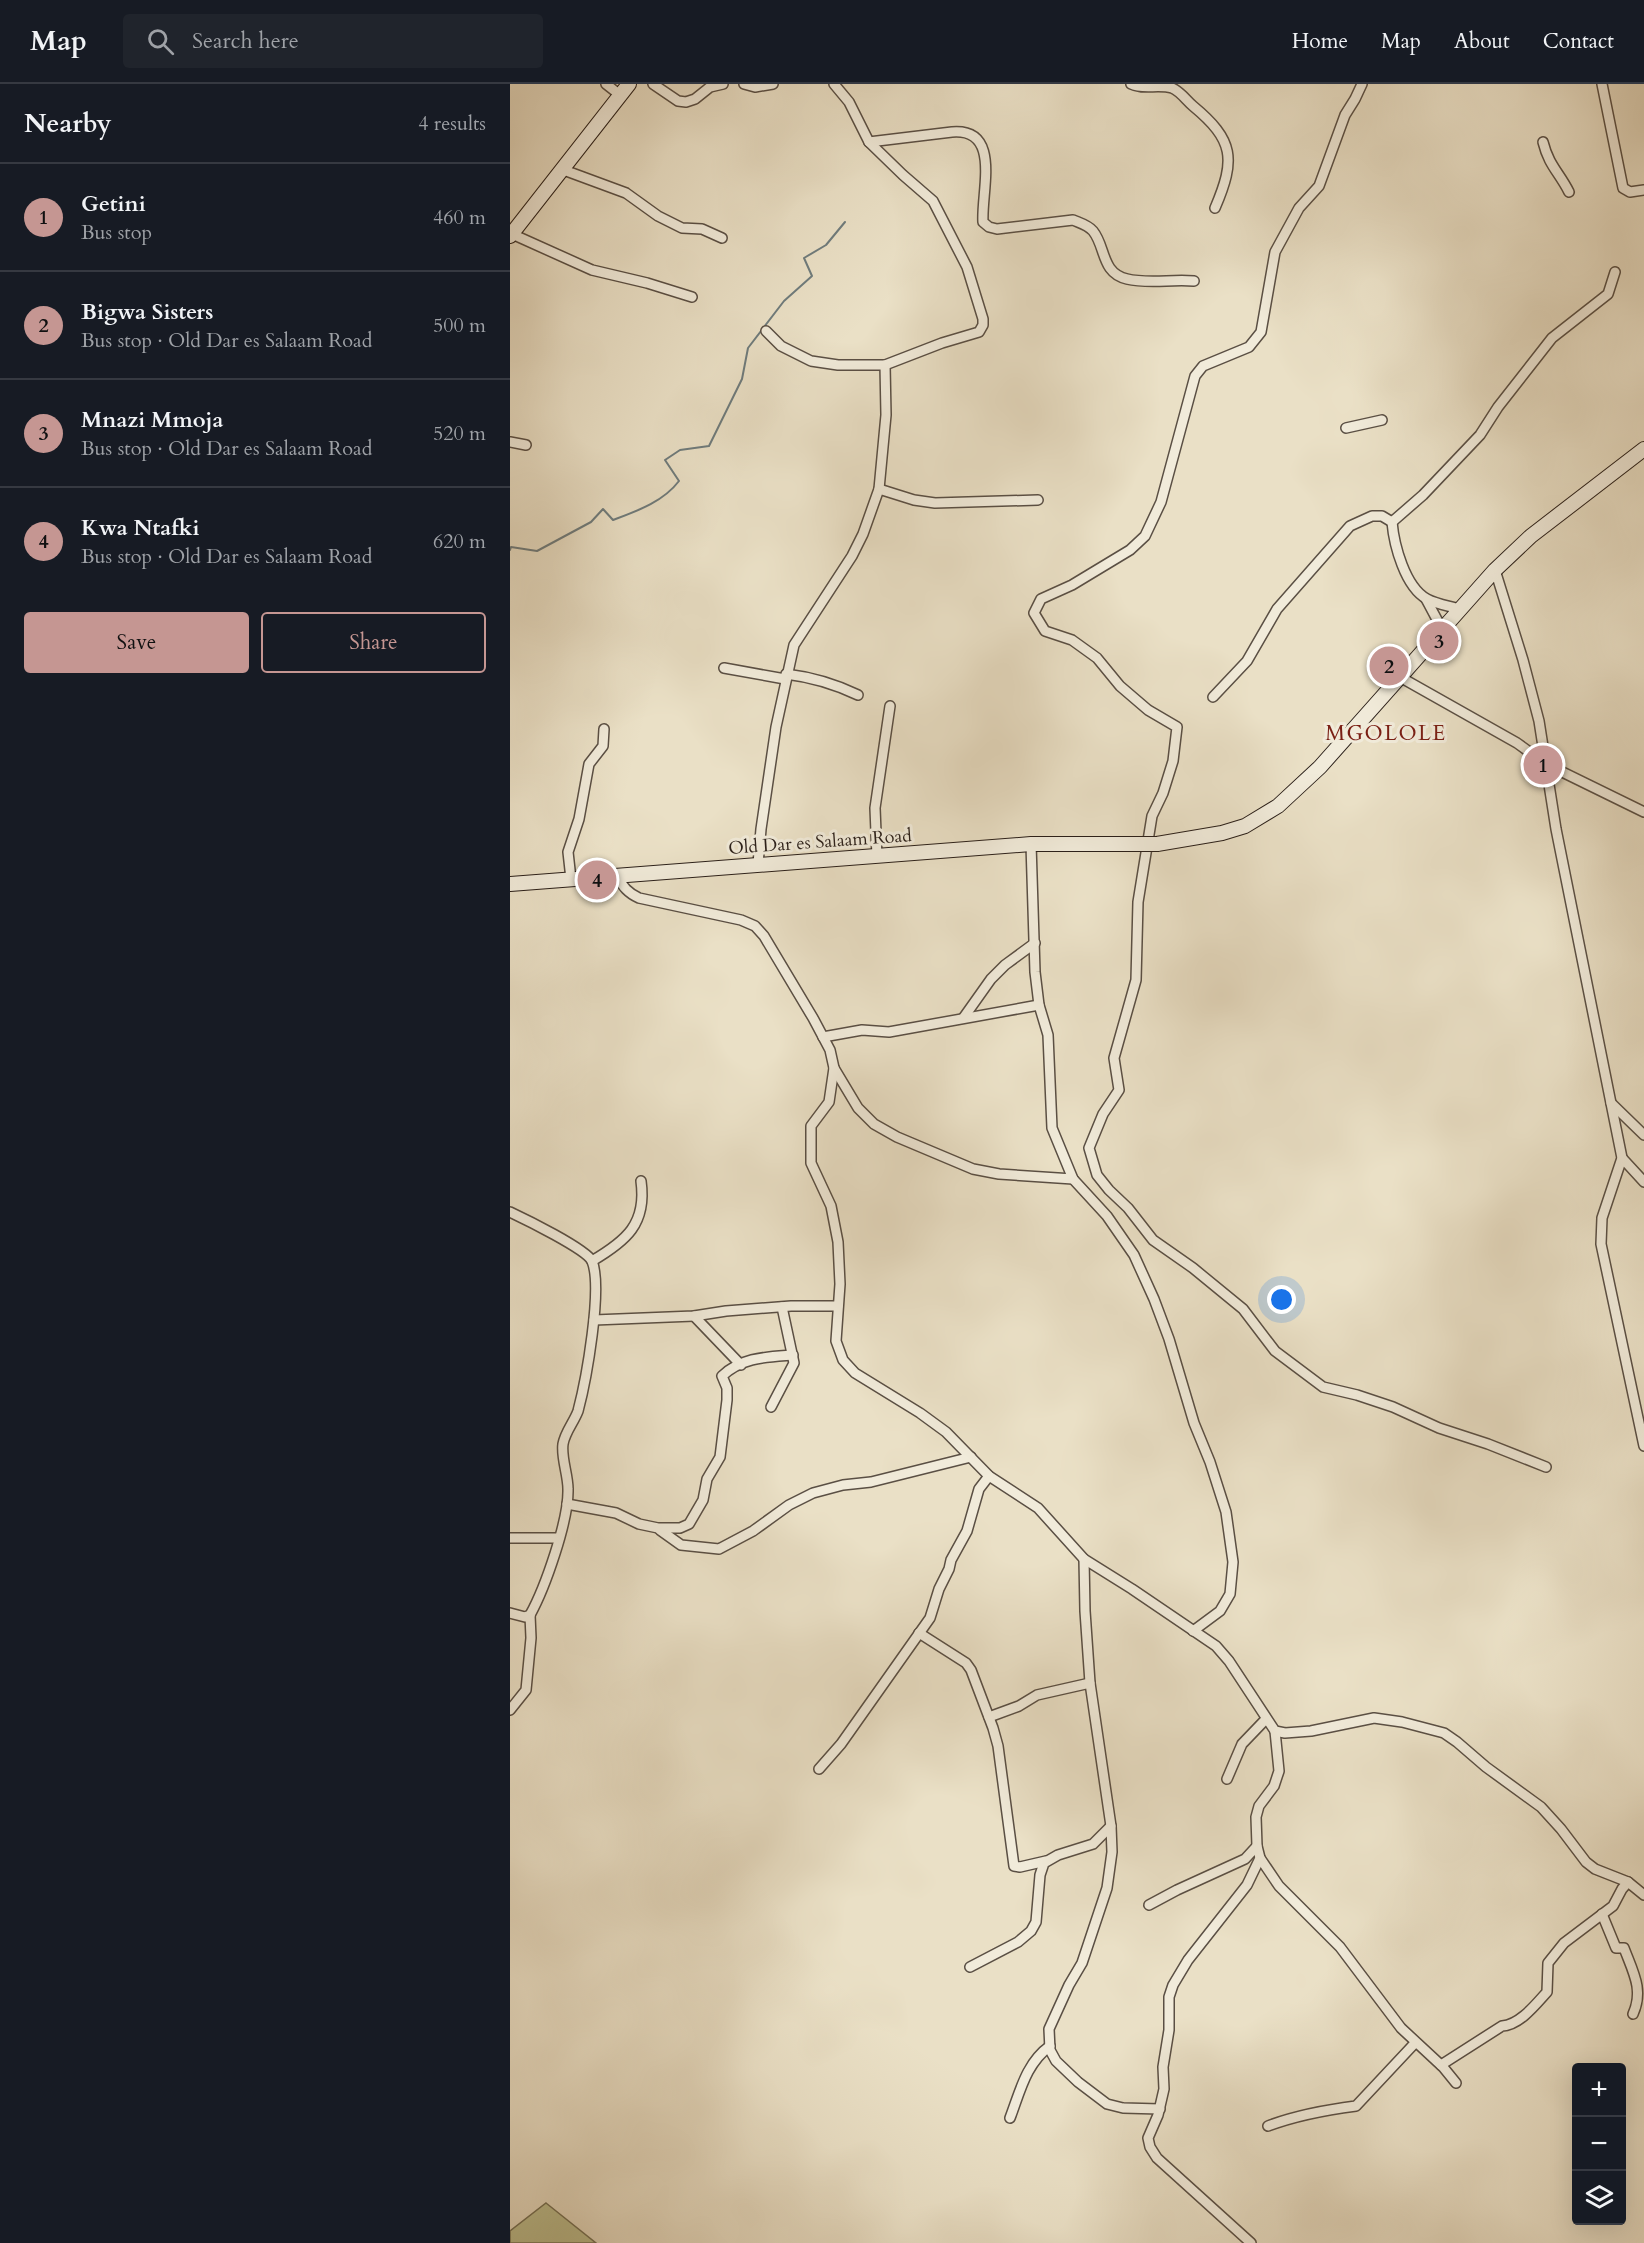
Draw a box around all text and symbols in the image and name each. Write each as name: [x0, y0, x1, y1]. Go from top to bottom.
search box: [123, 14, 543, 68]
text: Map: [30, 22, 87, 60]
icon: search: [144, 25, 177, 58]
text: Search here: [192, 26, 299, 56]
text: Home: [1292, 27, 1348, 56]
text: Map: [1381, 27, 1421, 56]
text: About: [1454, 27, 1510, 56]
text: Contact: [1543, 27, 1614, 56]
text: Nearby: [24, 106, 112, 141]
text: 4 results: [418, 110, 486, 137]
text: Getini: [81, 189, 146, 219]
text: 1: [38, 204, 49, 231]
text: 460 m: [433, 204, 486, 231]
text: Bus stop: [81, 219, 152, 246]
text: Bigwa Sisters: [81, 297, 213, 327]
text: 2: [38, 312, 49, 339]
text: 500 m: [433, 312, 486, 339]
text: Bus stop · Old Dar es Salaam Road: [81, 327, 372, 354]
text: Mnazi Mmoja: [81, 405, 223, 435]
text: 3: [38, 420, 49, 447]
text: 520 m: [433, 420, 486, 447]
text: Bus stop · Old Dar es Salaam Road: [81, 435, 372, 462]
text: Kwa Ntafki: [81, 513, 200, 543]
text: 4: [38, 528, 49, 555]
text: 620 m: [433, 528, 486, 555]
text: Bus stop · Old Dar es Salaam Road: [81, 543, 372, 570]
button: Save: [24, 612, 249, 673]
button: Share: [261, 612, 486, 673]
pin: 3: [1420, 618, 1458, 664]
pin: 2: [1370, 644, 1408, 688]
district label: MGOLOLE: [1325, 719, 1447, 748]
pin: 1: [1524, 742, 1562, 788]
street label: Old Dar es Salaam Road: [727, 823, 913, 861]
pin: 4: [578, 858, 616, 902]
your location: [1267, 1285, 1296, 1314]
map controls: [1572, 2063, 1626, 2225]
button: +: [1572, 2063, 1626, 2117]
button: −: [1572, 2117, 1626, 2171]
button: layers: [1572, 2171, 1626, 2225]

